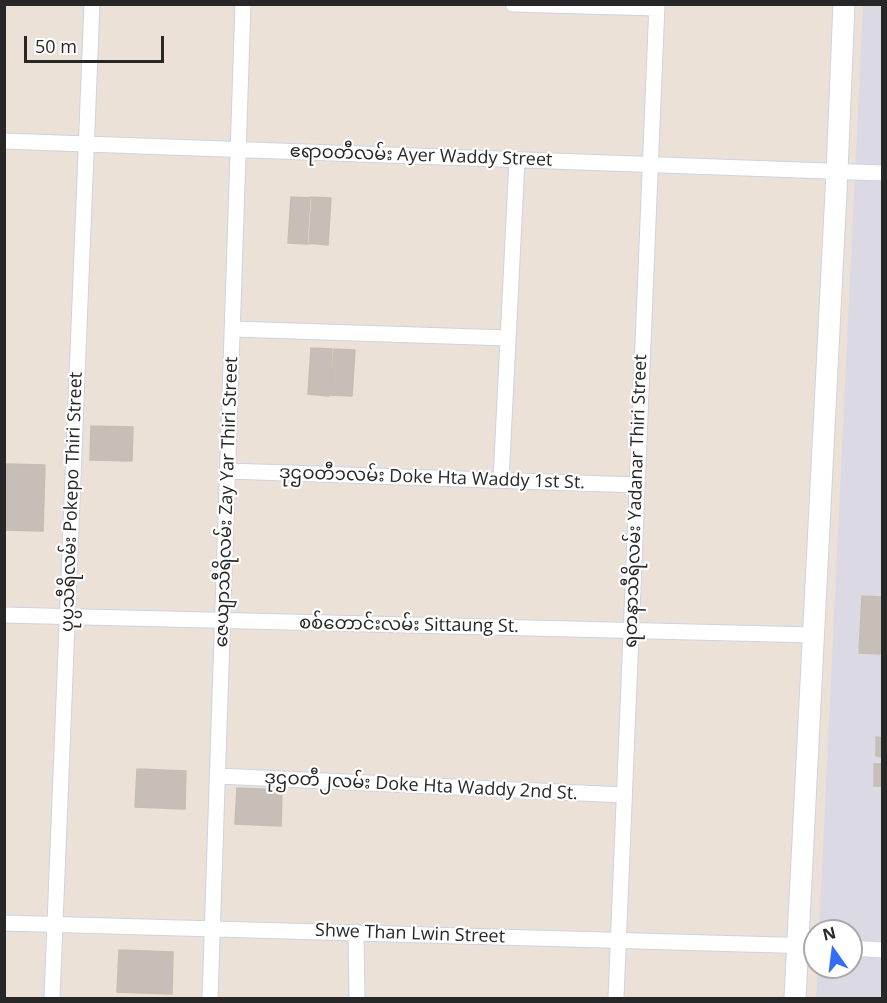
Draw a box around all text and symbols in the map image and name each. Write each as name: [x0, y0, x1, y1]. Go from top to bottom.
scale bar: [27, 24, 166, 62]
text: 50 m: [35, 34, 77, 58]
street label: ဧရာဝတီလမ်း Ayer Waddy Street: [289, 141, 553, 171]
street label: ရတနာသီရိလမ်း Yadanar Thiri Street: [620, 354, 652, 648]
street label: ဇေယျာသီရိလမ်း Zay Yar Thiri Street: [211, 356, 243, 648]
street label: ပုပ္ပသီရိလမ်း Pokepo Thiri Street: [57, 371, 87, 633]
street label: ဒုဌဝတီ၁လမ်း Doke Hta Waddy 1st St.: [279, 462, 585, 494]
street label: စစ်တောင်းလမ်း Sittaung St.: [299, 612, 519, 638]
street label: ဒုဌဝတီ၂လမ်း Doke Hta Waddy 2nd St.: [264, 767, 578, 805]
north arrow: [803, 919, 863, 979]
street label: Shwe Than Lwin Street: [315, 920, 505, 948]
text: N: [820, 921, 838, 946]

